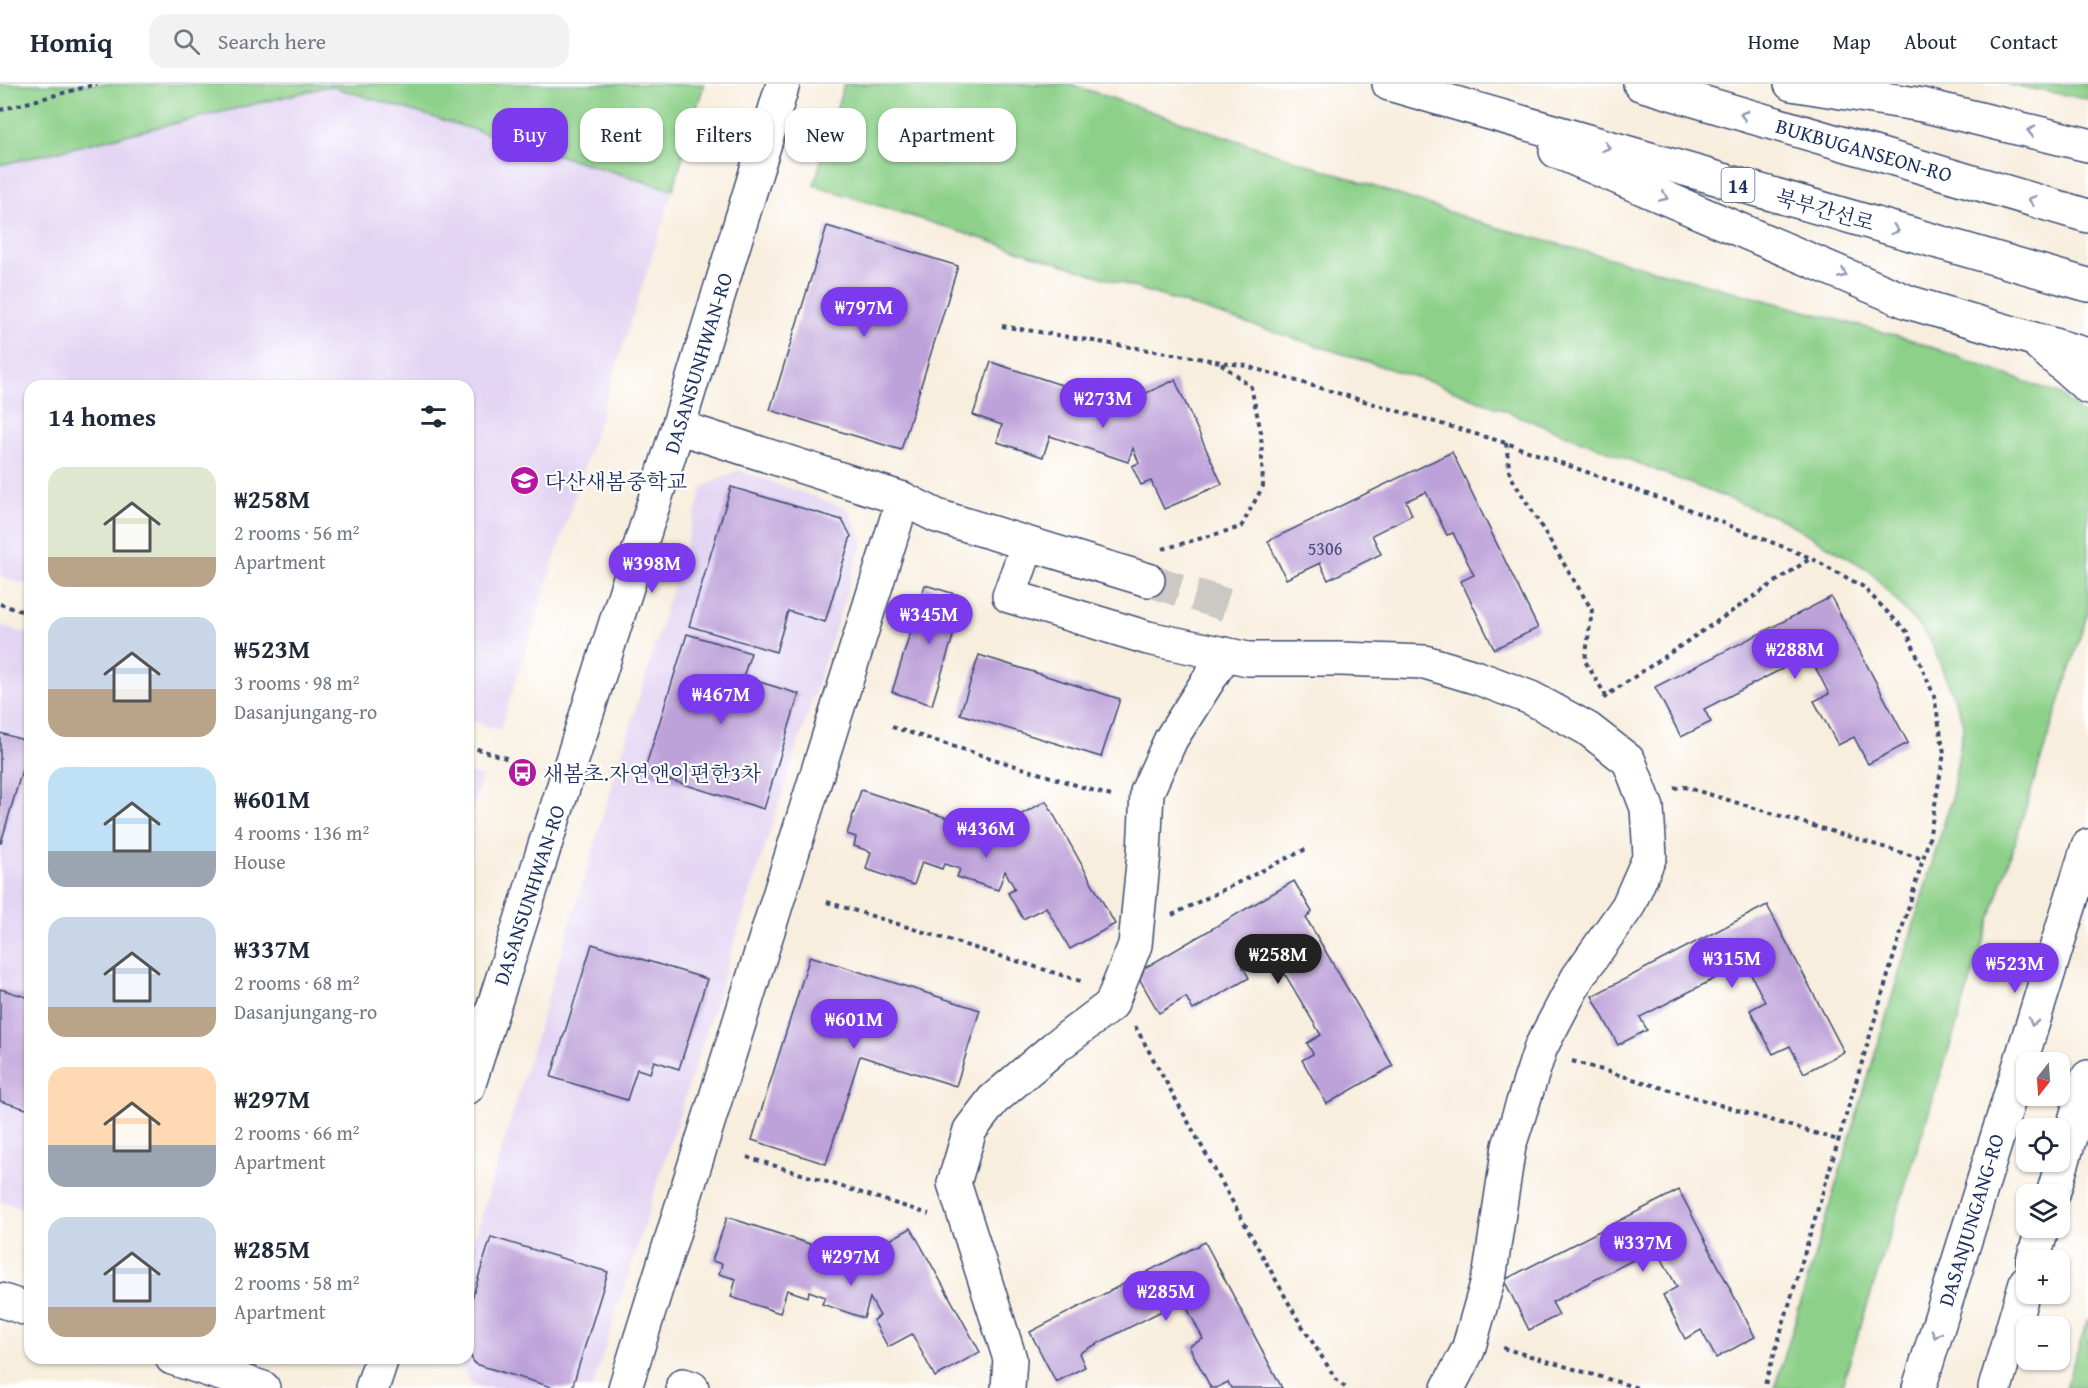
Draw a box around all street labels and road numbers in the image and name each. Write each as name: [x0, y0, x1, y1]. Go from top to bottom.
street label: BUKBUGANSEON-RO: [1772, 110, 1956, 190]
road number: 14: [1722, 168, 1754, 202]
street label: 북부간선로: [1772, 181, 1878, 239]
street label: DASANSUNHWAN-RO: [656, 269, 740, 457]
street label: DASANSUNHWAN-RO: [485, 801, 573, 989]
street label: DASANJUNGANG-RO: [1930, 1130, 2012, 1310]

